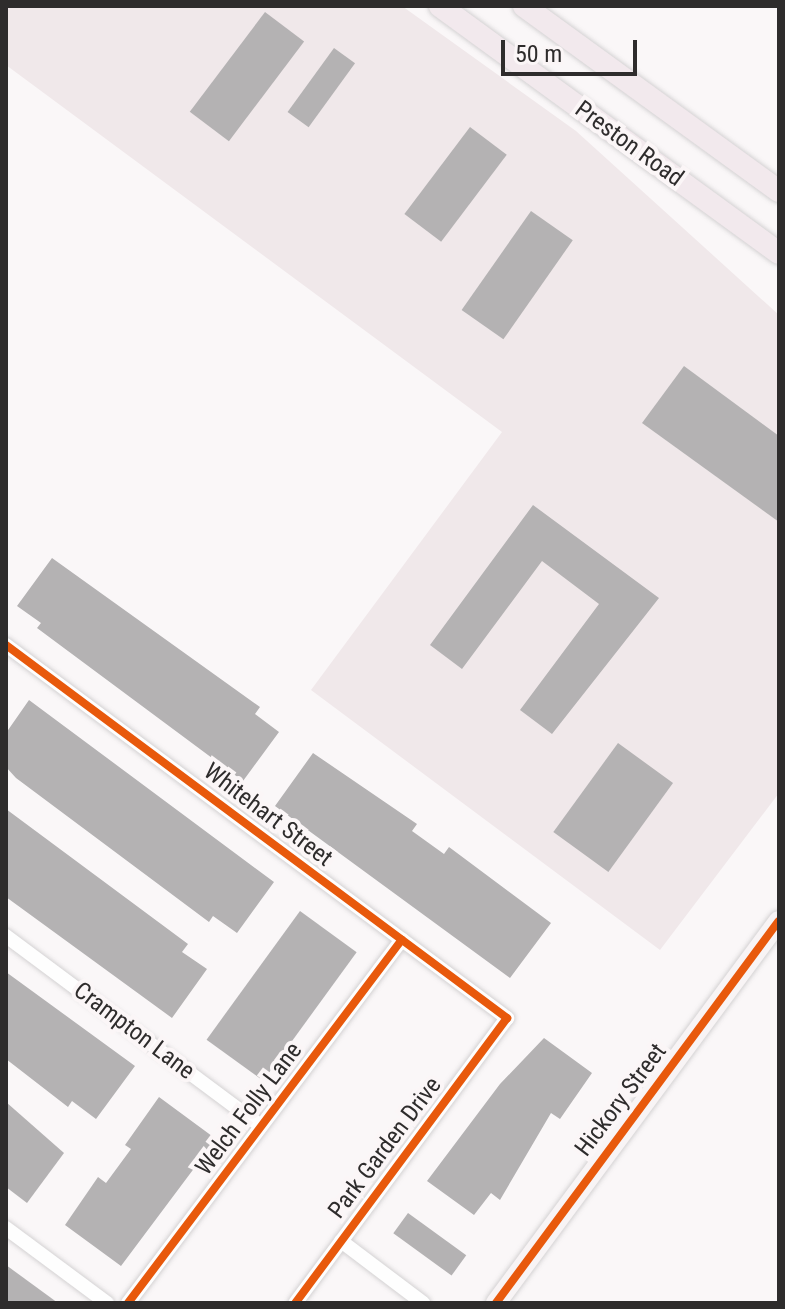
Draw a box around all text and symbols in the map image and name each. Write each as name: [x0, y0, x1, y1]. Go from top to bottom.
scale bar: [505, 24, 641, 74]
text: 50 m: [515, 40, 562, 68]
street label: Preston Road: [569, 95, 689, 193]
street label: Whitehart Street: [198, 757, 338, 873]
street label: Crampton Lane: [68, 976, 200, 1086]
street label: Welch Folly Lane: [190, 1037, 308, 1181]
street label: Hickory Street: [569, 1038, 673, 1162]
street label: Park Garden Drive: [323, 1072, 447, 1224]

